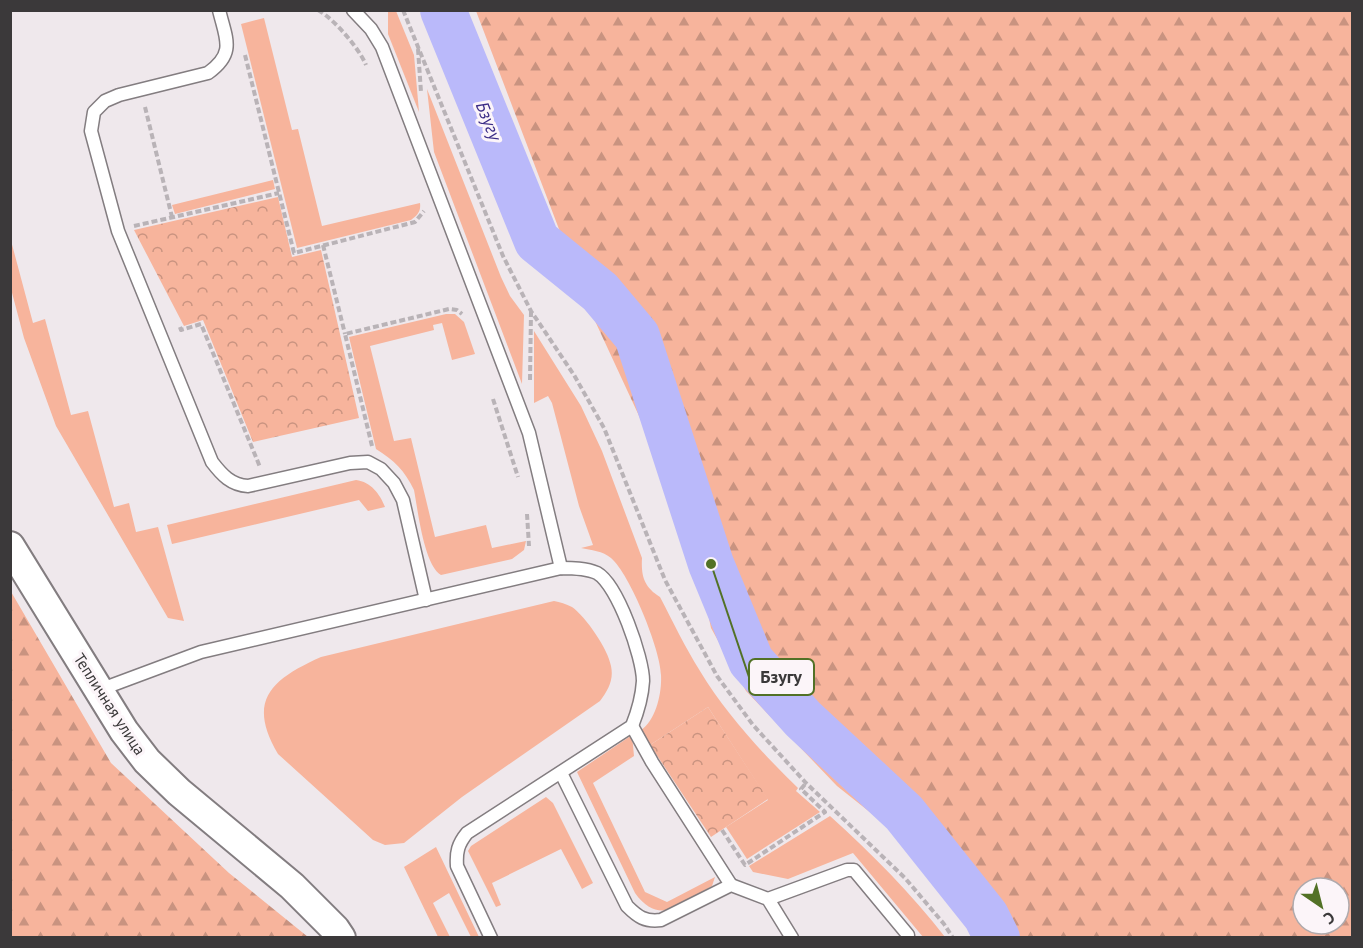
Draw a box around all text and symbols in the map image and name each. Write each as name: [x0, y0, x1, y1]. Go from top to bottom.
water label: Бзугу: [471, 98, 508, 145]
street label: Тепличная улица: [70, 649, 150, 759]
callout: Бзугу: [749, 659, 814, 695]
text: Бзугу: [760, 665, 802, 688]
north arrow: [1291, 876, 1351, 936]
text: С: [1320, 908, 1339, 929]

